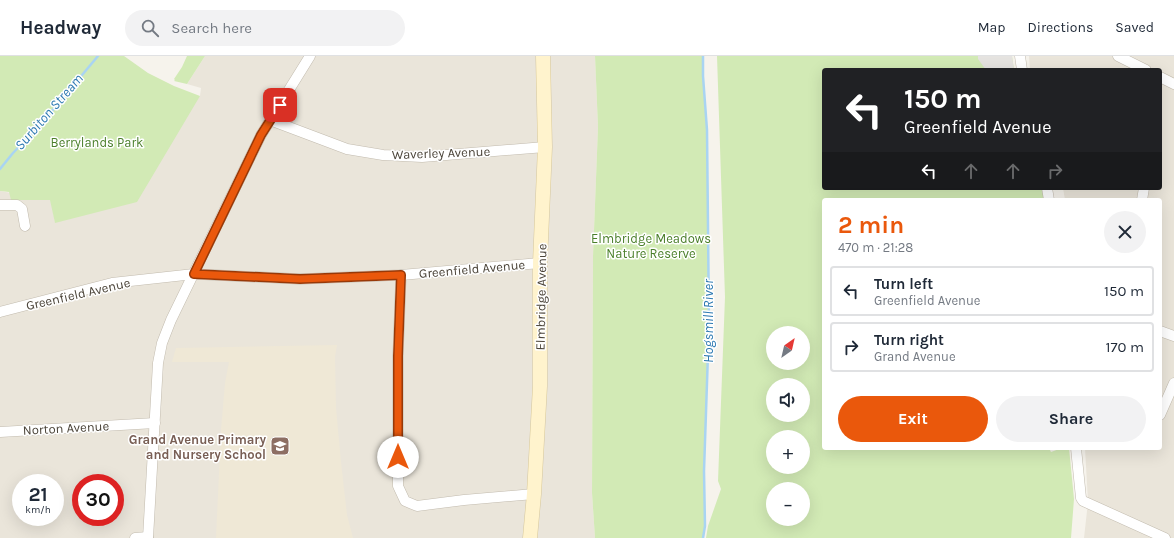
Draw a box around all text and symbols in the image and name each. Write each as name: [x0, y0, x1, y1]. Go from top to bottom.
search box: [125, 10, 405, 46]
text: Headway: [20, 17, 101, 39]
icon: search: [139, 17, 161, 39]
text: Search here: [171, 19, 252, 37]
text: Map: [978, 19, 1006, 36]
text: Directions: [1028, 19, 1093, 36]
text: Saved: [1115, 19, 1154, 36]
water label: Surbiton Stream: [11, 70, 87, 154]
text: 150 m: [904, 82, 982, 115]
icon: left: [838, 84, 890, 136]
pin: [263, 88, 297, 122]
icon: arrive: [269, 94, 291, 116]
text: Greenfield Avenue: [904, 116, 1051, 138]
park label: Berrylands Park: [51, 135, 143, 150]
street label: Waverley Avenue: [392, 144, 491, 162]
icon: left: [918, 160, 940, 182]
icon: ahead: [960, 160, 982, 182]
icon: ahead: [1002, 160, 1024, 182]
icon: right: [1044, 160, 1066, 182]
text: 2 min: [838, 211, 904, 239]
button: close: [1104, 211, 1146, 253]
park label: Elmbridge Meadows Nature Reserve: [591, 231, 711, 261]
text: 470 m · 21:28: [838, 240, 913, 255]
street label: Elmbridge Avenue: [533, 243, 549, 351]
street label: Greenfield Avenue: [418, 257, 526, 281]
street label: Greenfield Avenue: [24, 275, 132, 313]
text: Turn left: [874, 275, 933, 293]
water label: Hogsmill River: [700, 278, 717, 363]
icon: left: [840, 280, 862, 302]
text: 150 m: [1104, 282, 1144, 300]
text: Greenfield Avenue: [874, 293, 981, 308]
north arrow: [766, 326, 810, 370]
map controls: [766, 326, 810, 526]
text: Turn right: [874, 331, 944, 349]
icon: right: [840, 336, 862, 358]
text: 170 m: [1106, 338, 1144, 356]
text: Grand Avenue: [874, 349, 956, 364]
button: sound: [766, 378, 810, 422]
button: Exit: [838, 396, 988, 442]
button: Share: [996, 396, 1146, 442]
street label: Norton Avenue: [22, 418, 110, 438]
button: +: [766, 430, 810, 474]
place label: Grand Avenue Primary and Nursery School: [129, 432, 266, 462]
school or university icon: Grand Avenue Primary and Nursery School: [269, 435, 291, 457]
position arrow: [377, 436, 419, 478]
speed limit sign: 30: [72, 474, 124, 526]
button: −: [766, 482, 810, 526]
text: 21: [28, 483, 48, 506]
text: km/h: [25, 504, 51, 516]

